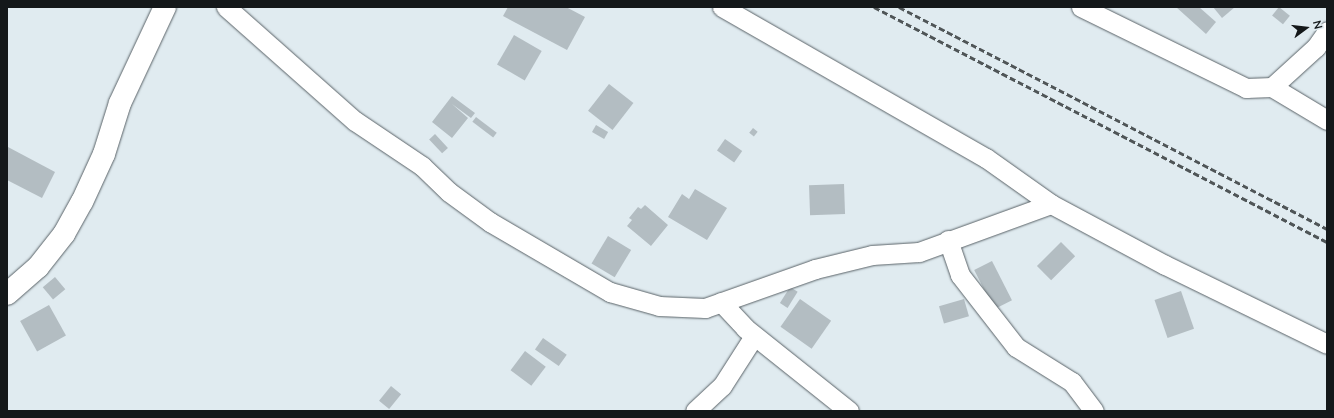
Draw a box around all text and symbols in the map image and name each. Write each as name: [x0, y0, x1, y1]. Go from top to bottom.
north arrow: [1286, 8, 1326, 48]
text: N: [1311, 19, 1325, 31]

